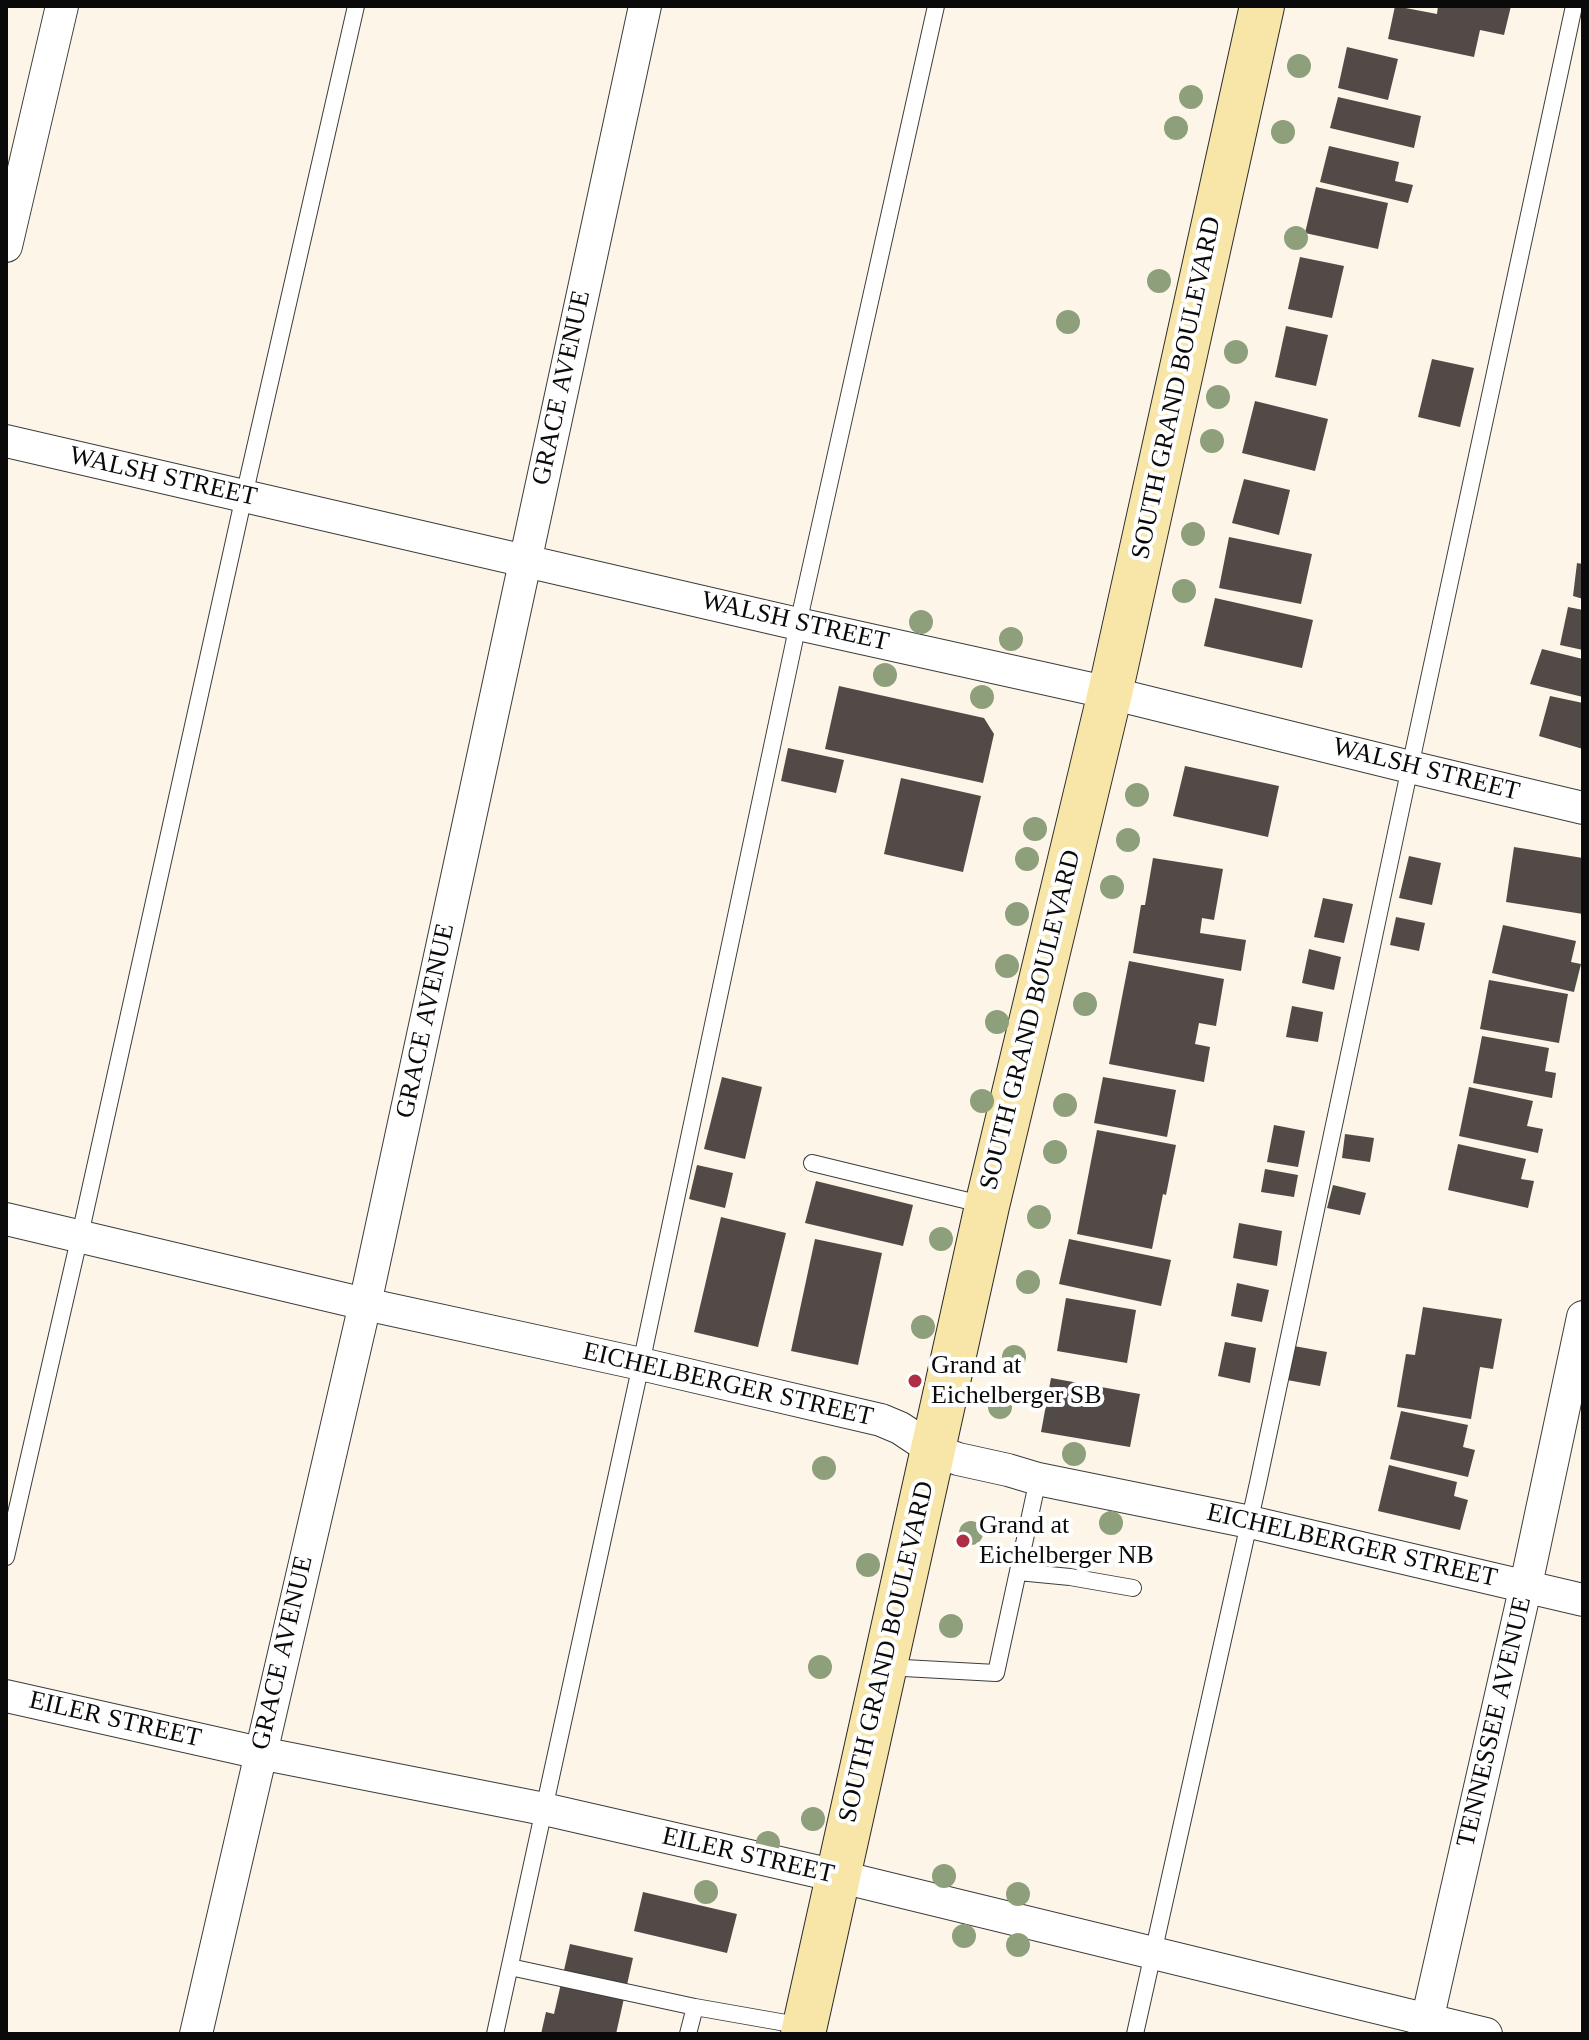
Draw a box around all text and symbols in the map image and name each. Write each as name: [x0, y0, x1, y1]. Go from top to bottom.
street label: SOUTH GRAND BOULEVARD: [1125, 214, 1229, 562]
street label: GRACE AVENUE: [526, 288, 598, 488]
street label: WALSH STREET: [66, 440, 260, 514]
street label: WALSH STREET: [698, 585, 892, 659]
street label: WALSH STREET: [1329, 732, 1523, 808]
street label: SOUTH GRAND BOULEVARD: [974, 847, 1088, 1193]
street label: GRACE AVENUE: [390, 921, 462, 1121]
street label: EICHELBERGER STREET: [580, 1336, 876, 1434]
place label: Grand at Eichelberger SB: [931, 1350, 1102, 1412]
marker: Grand at Eichelberger SB: [906, 1372, 924, 1390]
street label: SOUTH GRAND BOULEVARD: [833, 1478, 941, 1826]
street label: EICHELBERGER STREET: [1204, 1497, 1500, 1595]
place label: Grand at Eichelberger NB: [979, 1510, 1154, 1572]
marker: Grand at Eichelberger NB: [954, 1532, 972, 1550]
street label: GRACE AVENUE: [246, 1553, 320, 1753]
street label: TENNESSEE AVENUE: [1451, 1594, 1539, 1850]
street label: EILER STREET: [26, 1685, 204, 1755]
street label: EILER STREET: [659, 1821, 837, 1891]

